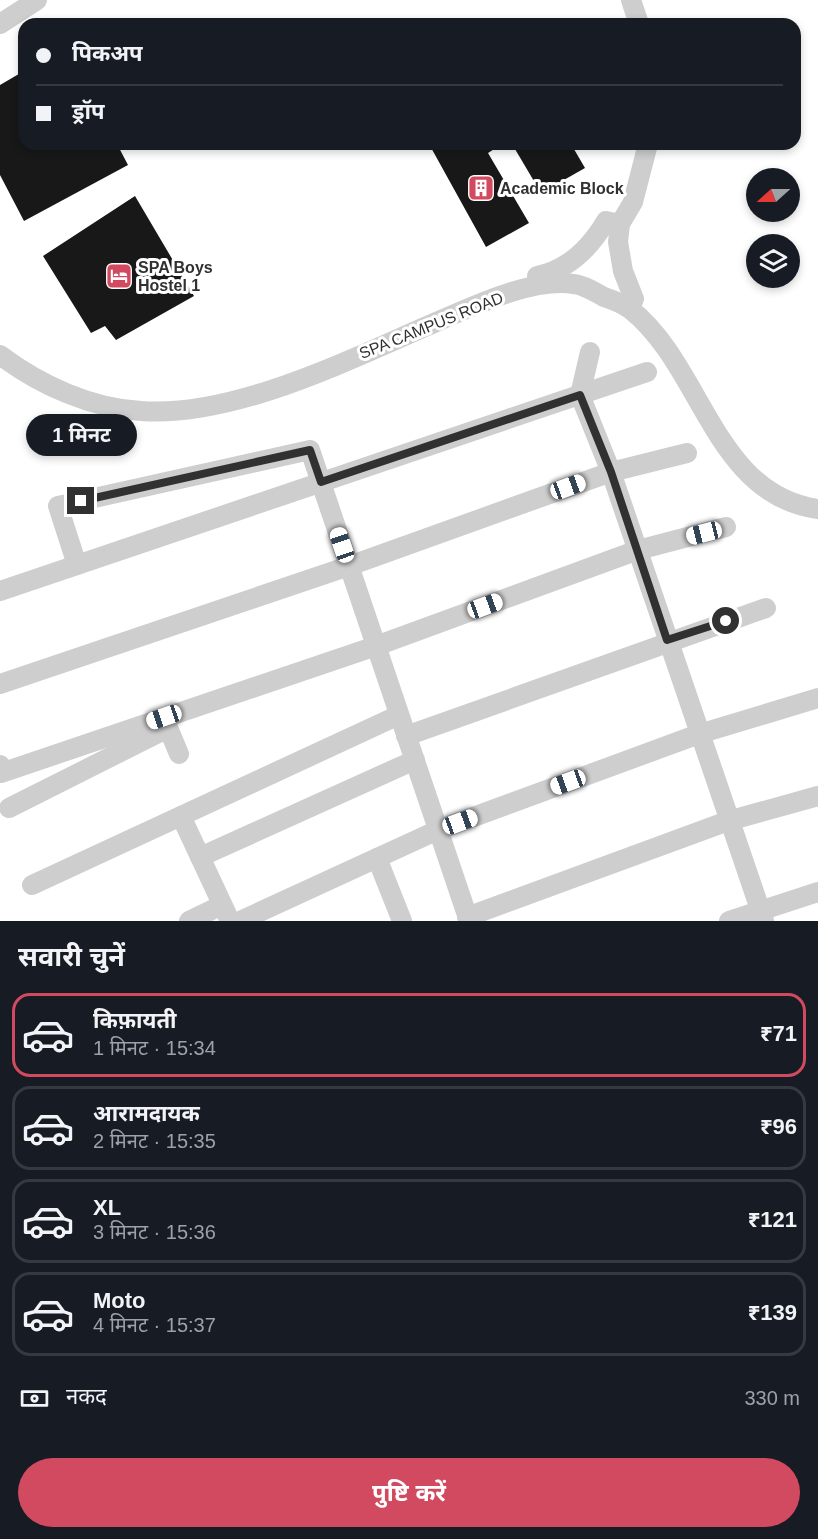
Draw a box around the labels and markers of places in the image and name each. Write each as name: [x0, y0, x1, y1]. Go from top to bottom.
building icon: Academic Block: [466, 173, 496, 203]
place label: Academic Block: [500, 180, 624, 197]
place label: SPA Boys Hostel 1: [138, 259, 213, 294]
hotel icon: SPA Boys Hostel 1: [104, 261, 134, 291]

